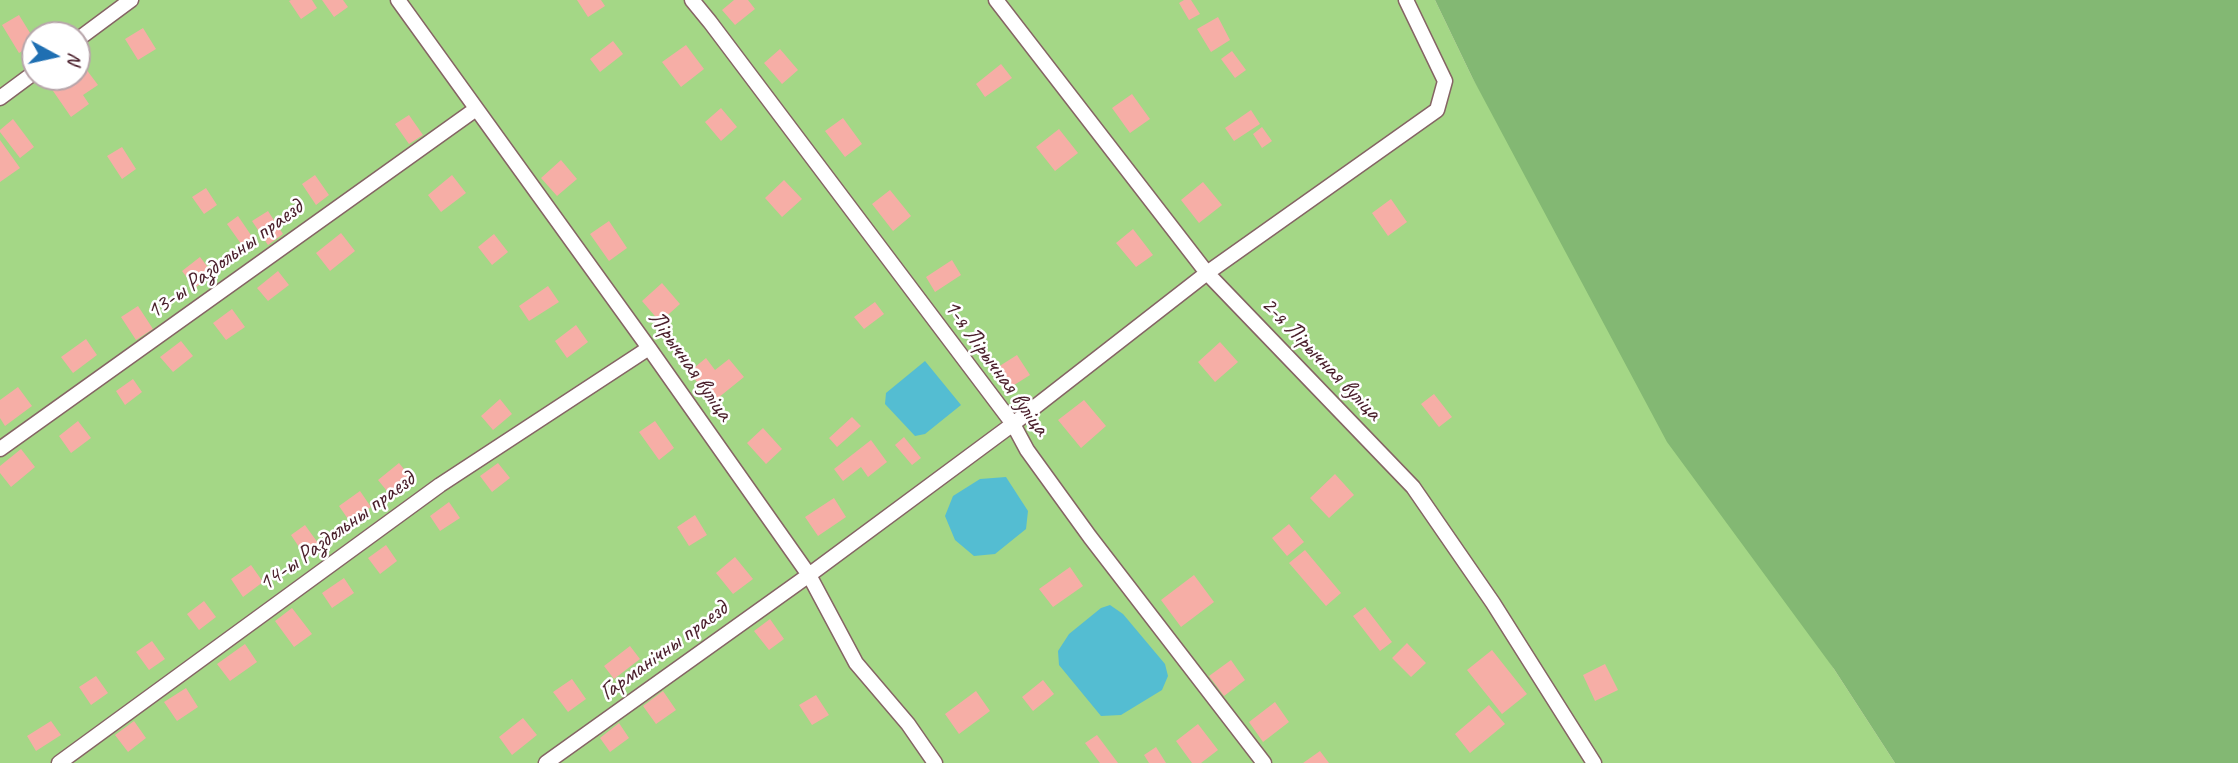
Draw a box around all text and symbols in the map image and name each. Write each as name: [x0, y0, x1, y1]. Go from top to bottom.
north arrow: [21, 21, 91, 91]
text: N: [62, 51, 88, 66]
street label: 13-ы Раздольны праезд: [141, 194, 309, 326]
street label: 2-я Лірычная вуліца: [1255, 291, 1387, 427]
street label: 1-я Лірычная вуліца: [937, 294, 1055, 442]
street label: Лірычная вуліца: [641, 305, 739, 427]
street label: 14-ы Раздольны праезд: [253, 466, 421, 598]
street label: Гарманічны праезд: [594, 595, 734, 707]

